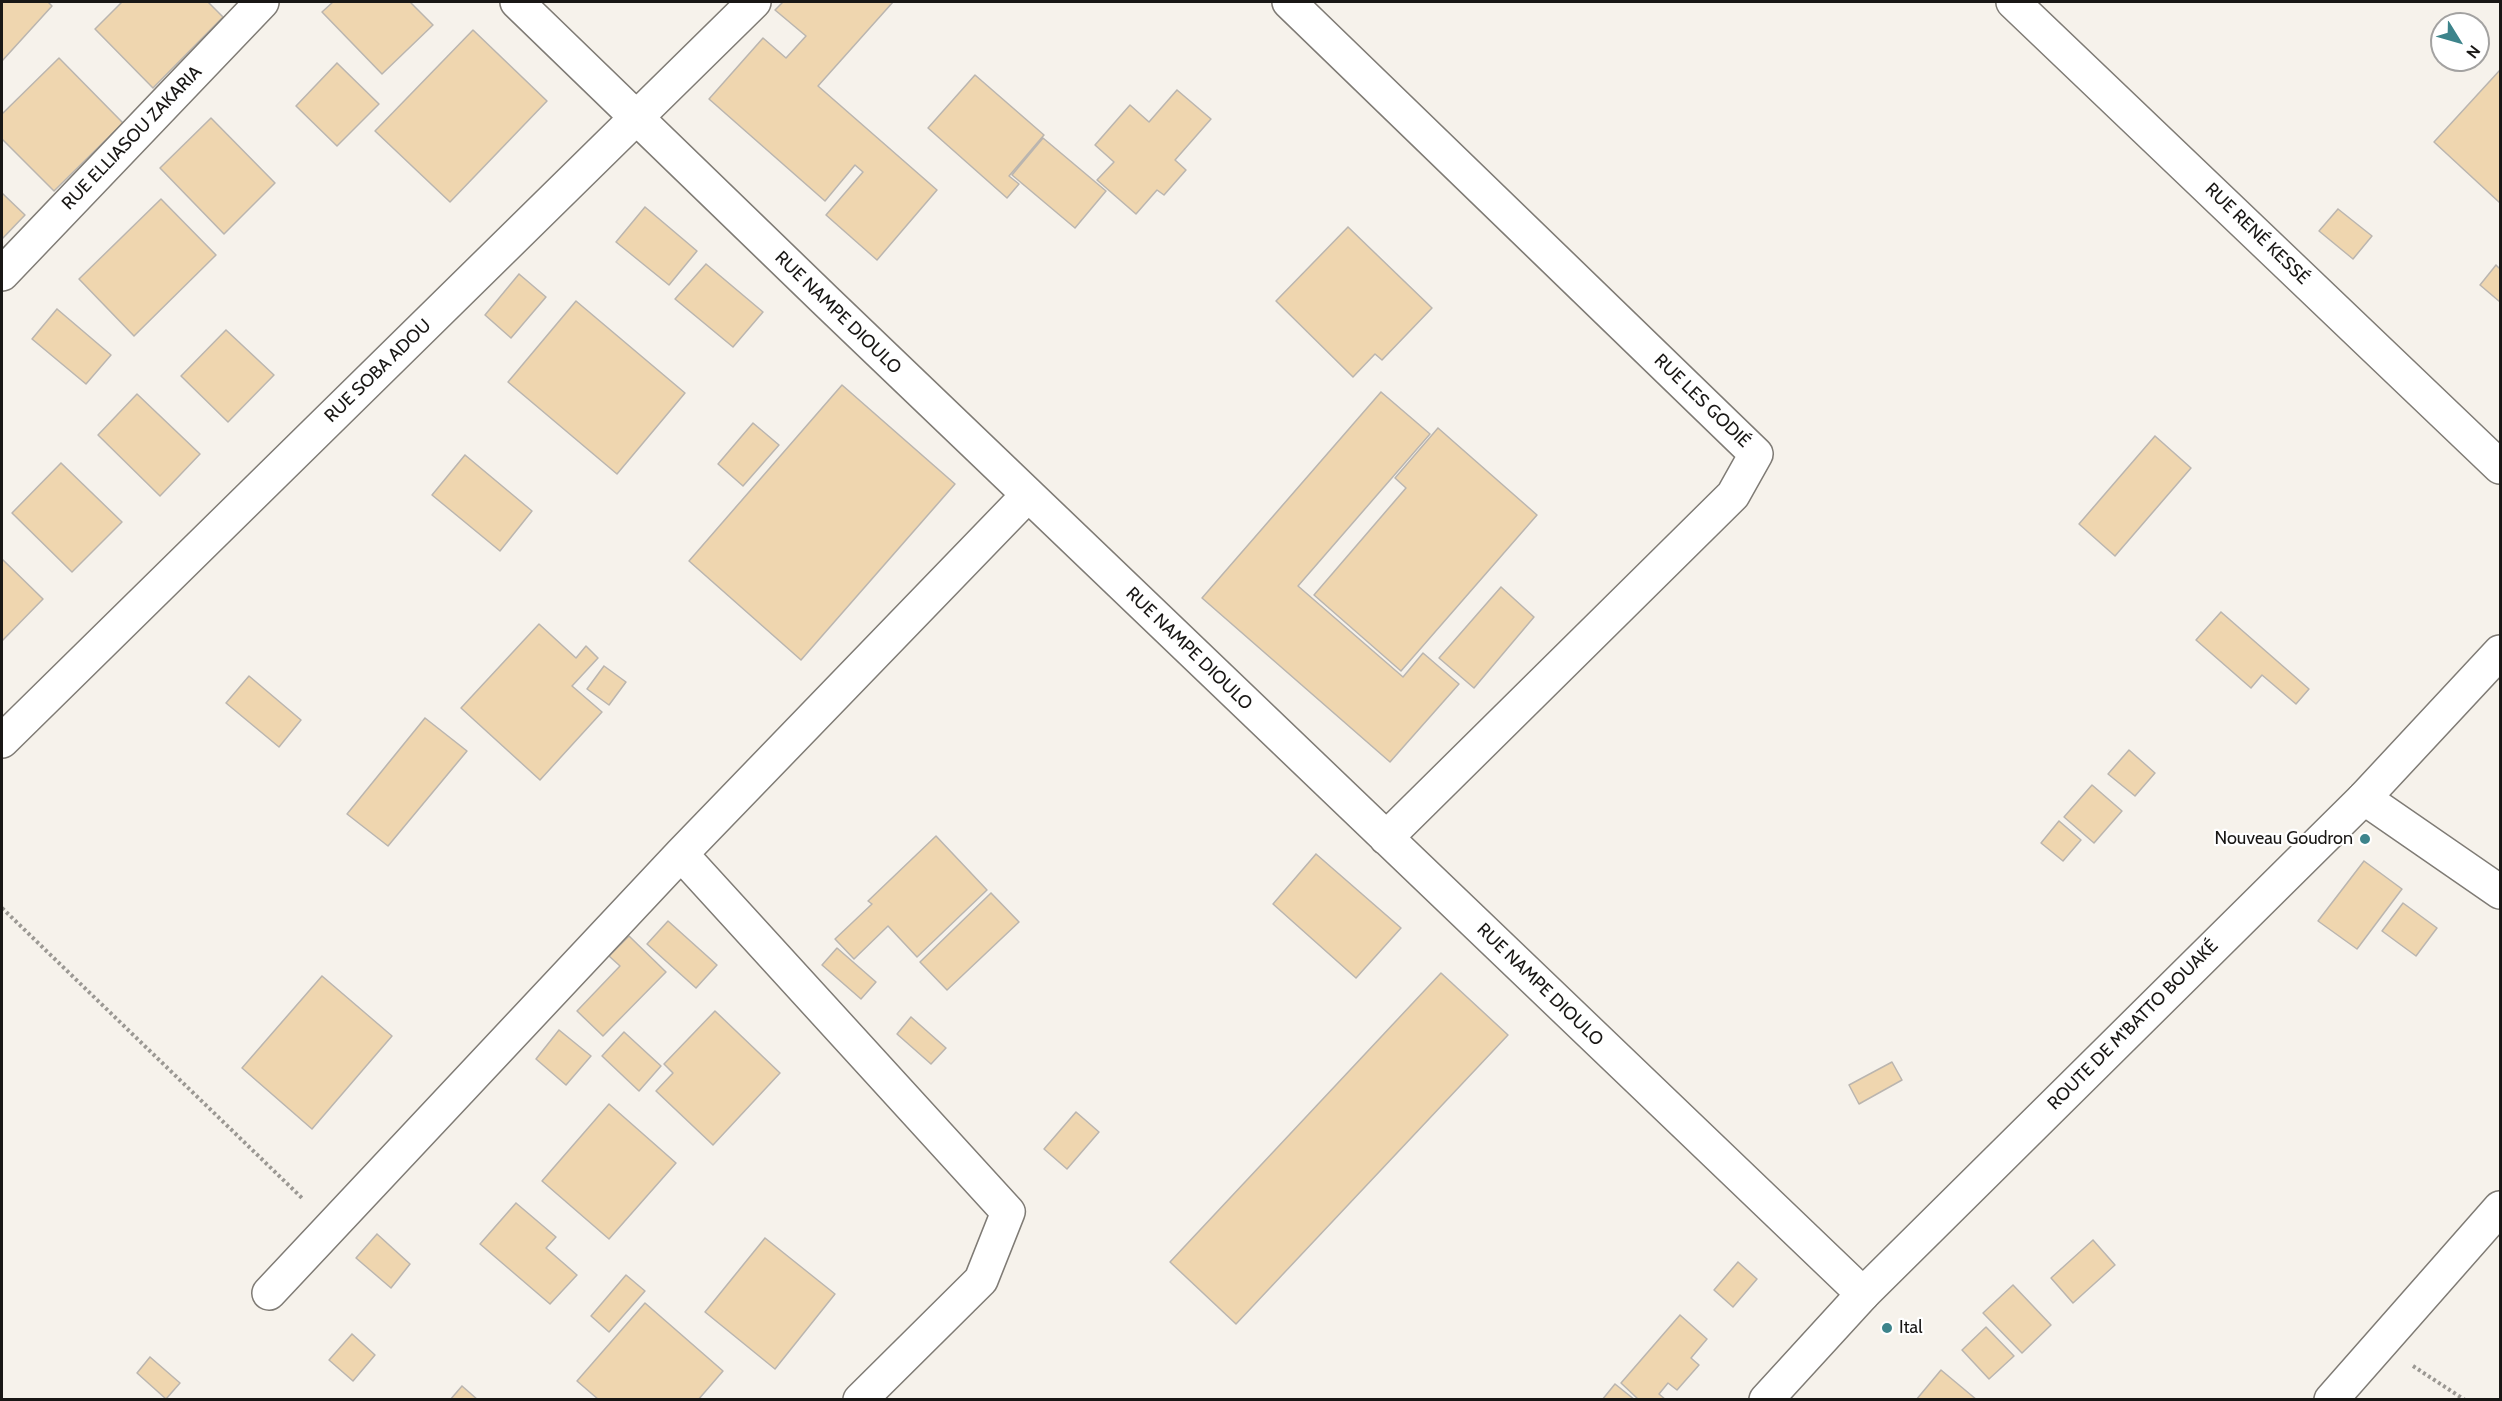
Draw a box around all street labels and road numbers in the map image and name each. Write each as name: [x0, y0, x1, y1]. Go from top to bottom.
street label: RUE ELLIASOU ZAKARIA: [58, 62, 206, 214]
street label: RUE RENÉ KESSÉ: [2200, 179, 2314, 289]
street label: RUE NAMPE DIOULO: [770, 247, 906, 379]
street label: RUE SOBA ADOU: [320, 315, 436, 427]
street label: RUE LES GODIÉ: [1650, 350, 1754, 452]
street label: RUE NAMPE DIOULO: [1121, 583, 1257, 715]
street label: RUE NAMPE DIOULO: [1472, 919, 1608, 1051]
street label: ROUTE DE M'BATTO BOUAKÉ: [2043, 935, 2223, 1115]

